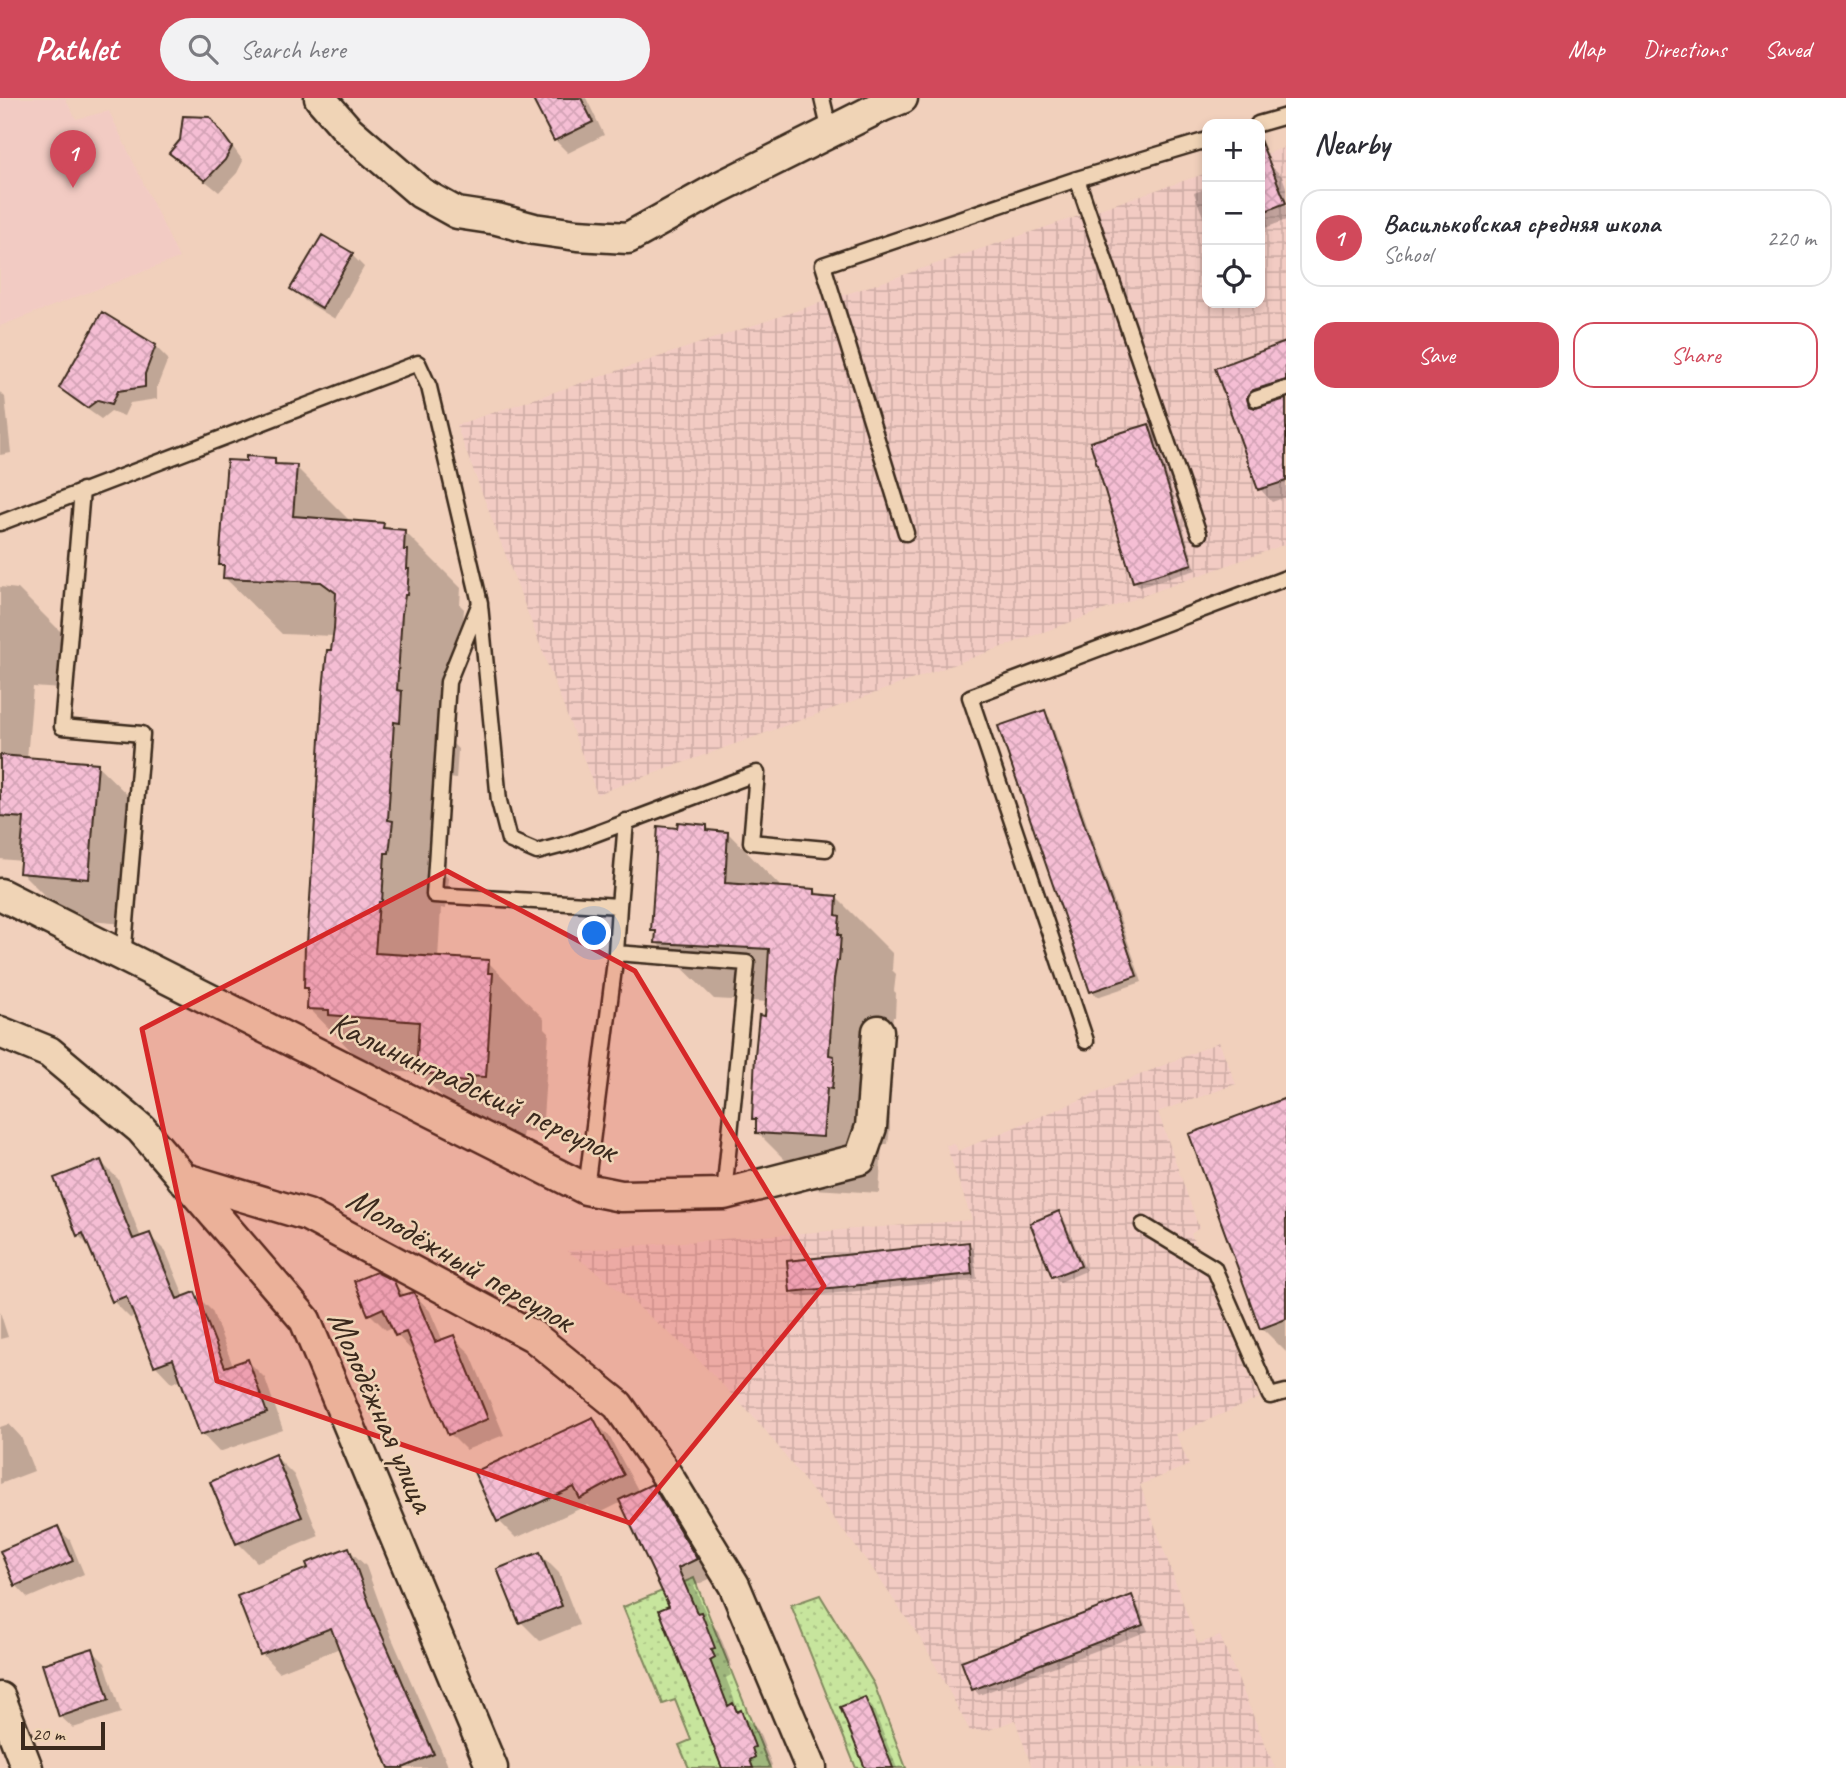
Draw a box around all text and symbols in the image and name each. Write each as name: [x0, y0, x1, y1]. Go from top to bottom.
search box: [160, 18, 650, 81]
text: Pathlet: [35, 28, 118, 70]
icon: search: [184, 30, 222, 68]
text: Search here: [240, 33, 346, 66]
text: Map: [1568, 34, 1605, 64]
text: Directions: [1643, 34, 1726, 64]
text: Saved: [1764, 34, 1811, 64]
map controls: [1202, 119, 1265, 308]
button: +: [1202, 119, 1265, 182]
text: Nearby: [1314, 125, 1390, 163]
pin: 1: [50, 130, 96, 188]
button: −: [1202, 182, 1265, 245]
text: Васильковская средняя школа: [1383, 207, 1660, 240]
text: 1: [1334, 224, 1344, 253]
text: 220 m: [1767, 224, 1816, 253]
text: School: [1383, 240, 1432, 269]
button: locate: [1202, 245, 1265, 308]
button: Save: [1314, 322, 1559, 388]
button: Share: [1573, 322, 1818, 388]
your location: [577, 916, 611, 950]
street label: Калининградский переулок: [323, 1000, 627, 1174]
street label: Молодёжный переулок: [339, 1176, 585, 1344]
street label: Молодёжная улица: [317, 1303, 447, 1521]
scale bar: [21, 1719, 105, 1751]
text: 20 m: [32, 1722, 64, 1746]

